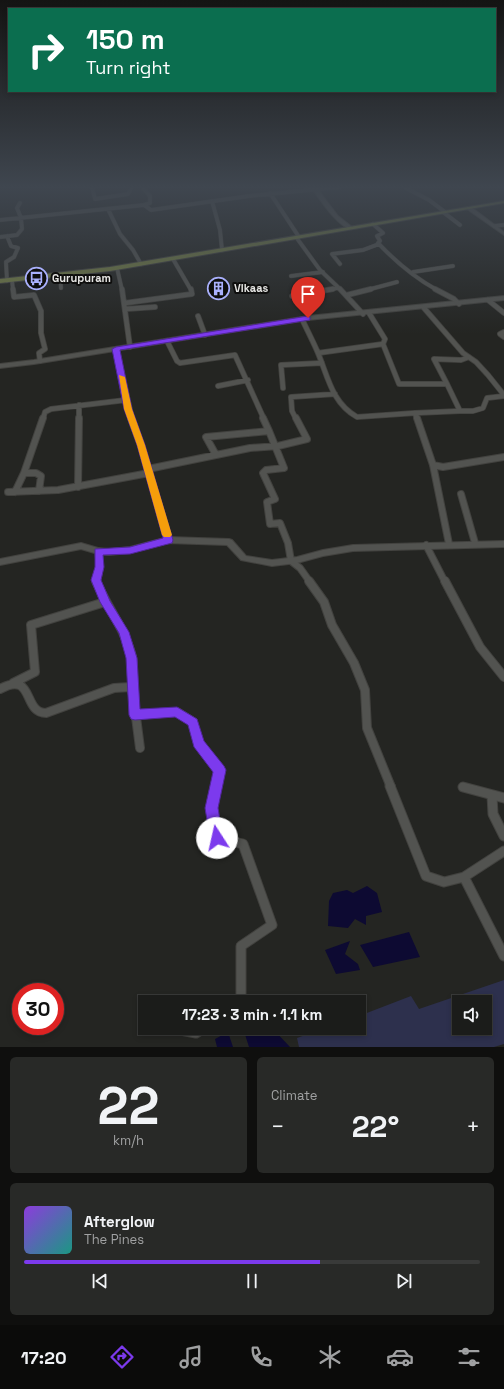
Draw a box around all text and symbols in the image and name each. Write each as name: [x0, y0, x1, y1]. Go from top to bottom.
text: 150 m: [86, 21, 165, 57]
icon: right: [20, 24, 72, 76]
text: Turn right: [86, 56, 170, 79]
bus stop icon: Gurupuram: [23, 265, 49, 291]
place label: Gurupuram: [52, 271, 111, 285]
building icon: Vikaas: [206, 275, 232, 301]
pin: [291, 277, 325, 318]
place label: Vikaas: [234, 281, 268, 295]
icon: arrive: [297, 283, 319, 305]
position arrow: [196, 817, 238, 859]
speed limit sign: 30: [12, 983, 64, 1035]
map controls: [452, 995, 492, 1035]
button: sound: [452, 995, 492, 1035]
text: 17:23 · 3 min · 1.1 km: [182, 1005, 322, 1024]
text: 22: [98, 1073, 159, 1139]
text: Climate: [271, 1087, 317, 1104]
text: 22°: [352, 1107, 399, 1146]
text: −: [271, 1112, 285, 1140]
text: +: [466, 1112, 480, 1140]
text: km/h: [113, 1132, 144, 1149]
text: Afterglow: [84, 1212, 155, 1231]
text: The Pines: [84, 1231, 144, 1248]
icon: previous: [89, 1270, 111, 1292]
icon: pause: [241, 1270, 263, 1292]
icon: next: [393, 1270, 415, 1292]
icon: directions: [108, 1343, 136, 1371]
icon: music: [177, 1343, 205, 1371]
icon: phone: [247, 1343, 275, 1371]
icon: climate: [316, 1343, 344, 1371]
icon: car: [386, 1343, 414, 1371]
icon: filters: [455, 1343, 483, 1371]
text: 17:20: [21, 1346, 67, 1369]

